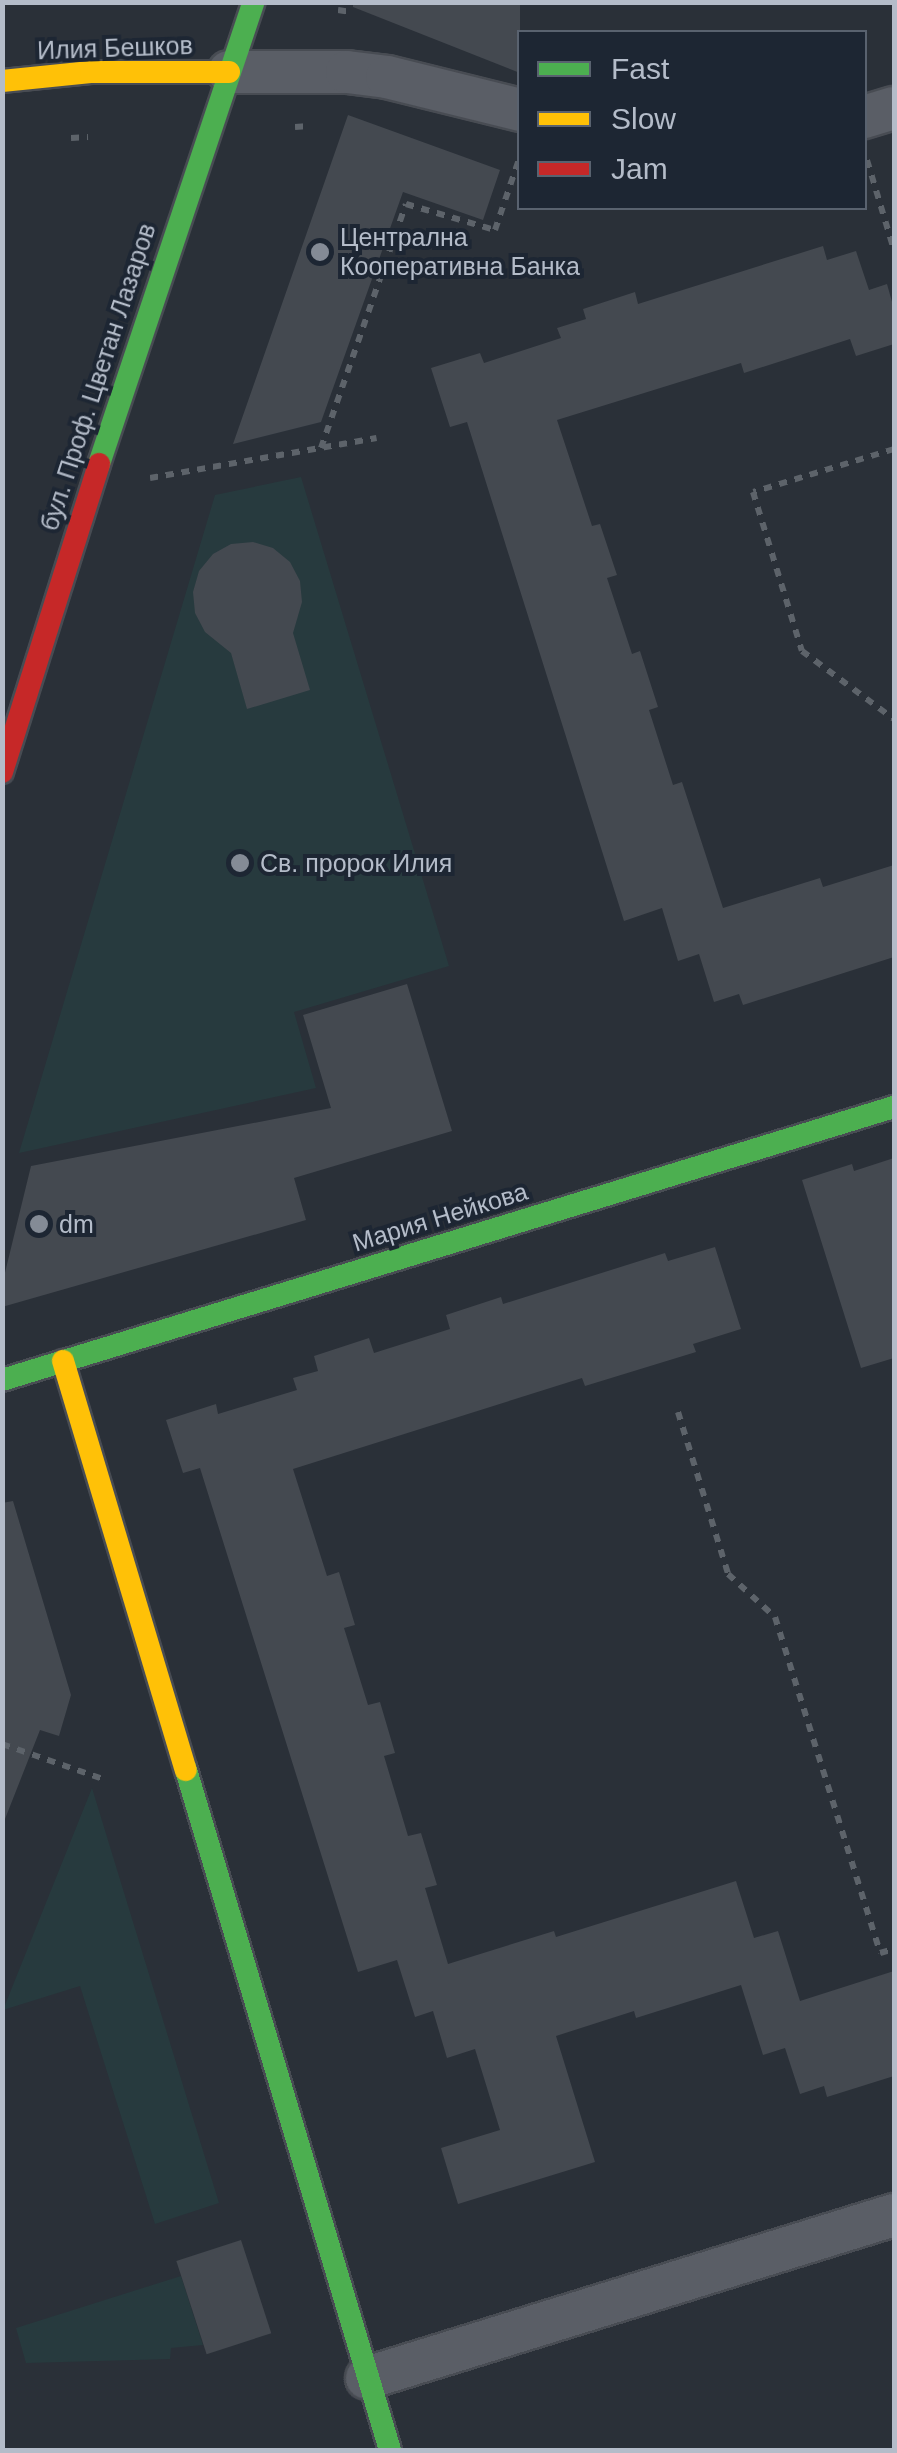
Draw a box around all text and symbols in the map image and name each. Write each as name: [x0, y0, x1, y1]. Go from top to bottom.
street label: Илия Бешков: [37, 30, 193, 66]
legend: [517, 30, 867, 210]
text: Fast: [611, 52, 669, 85]
text: Slow: [611, 102, 676, 135]
text: Jam: [611, 152, 668, 185]
street label: бул. Проф. Цветан Лазаров: [34, 220, 162, 534]
place label: Централна Кооперативна Банка: [340, 223, 580, 282]
marker: Централна Кооперативна Банка: [309, 241, 331, 263]
place label: Св. пророк Илия: [260, 848, 452, 878]
marker: Св. пророк Илия: [229, 852, 251, 874]
street label: Мария Нейкова: [349, 1176, 531, 1258]
place label: dm: [59, 1209, 94, 1239]
marker: dm: [28, 1213, 50, 1235]

